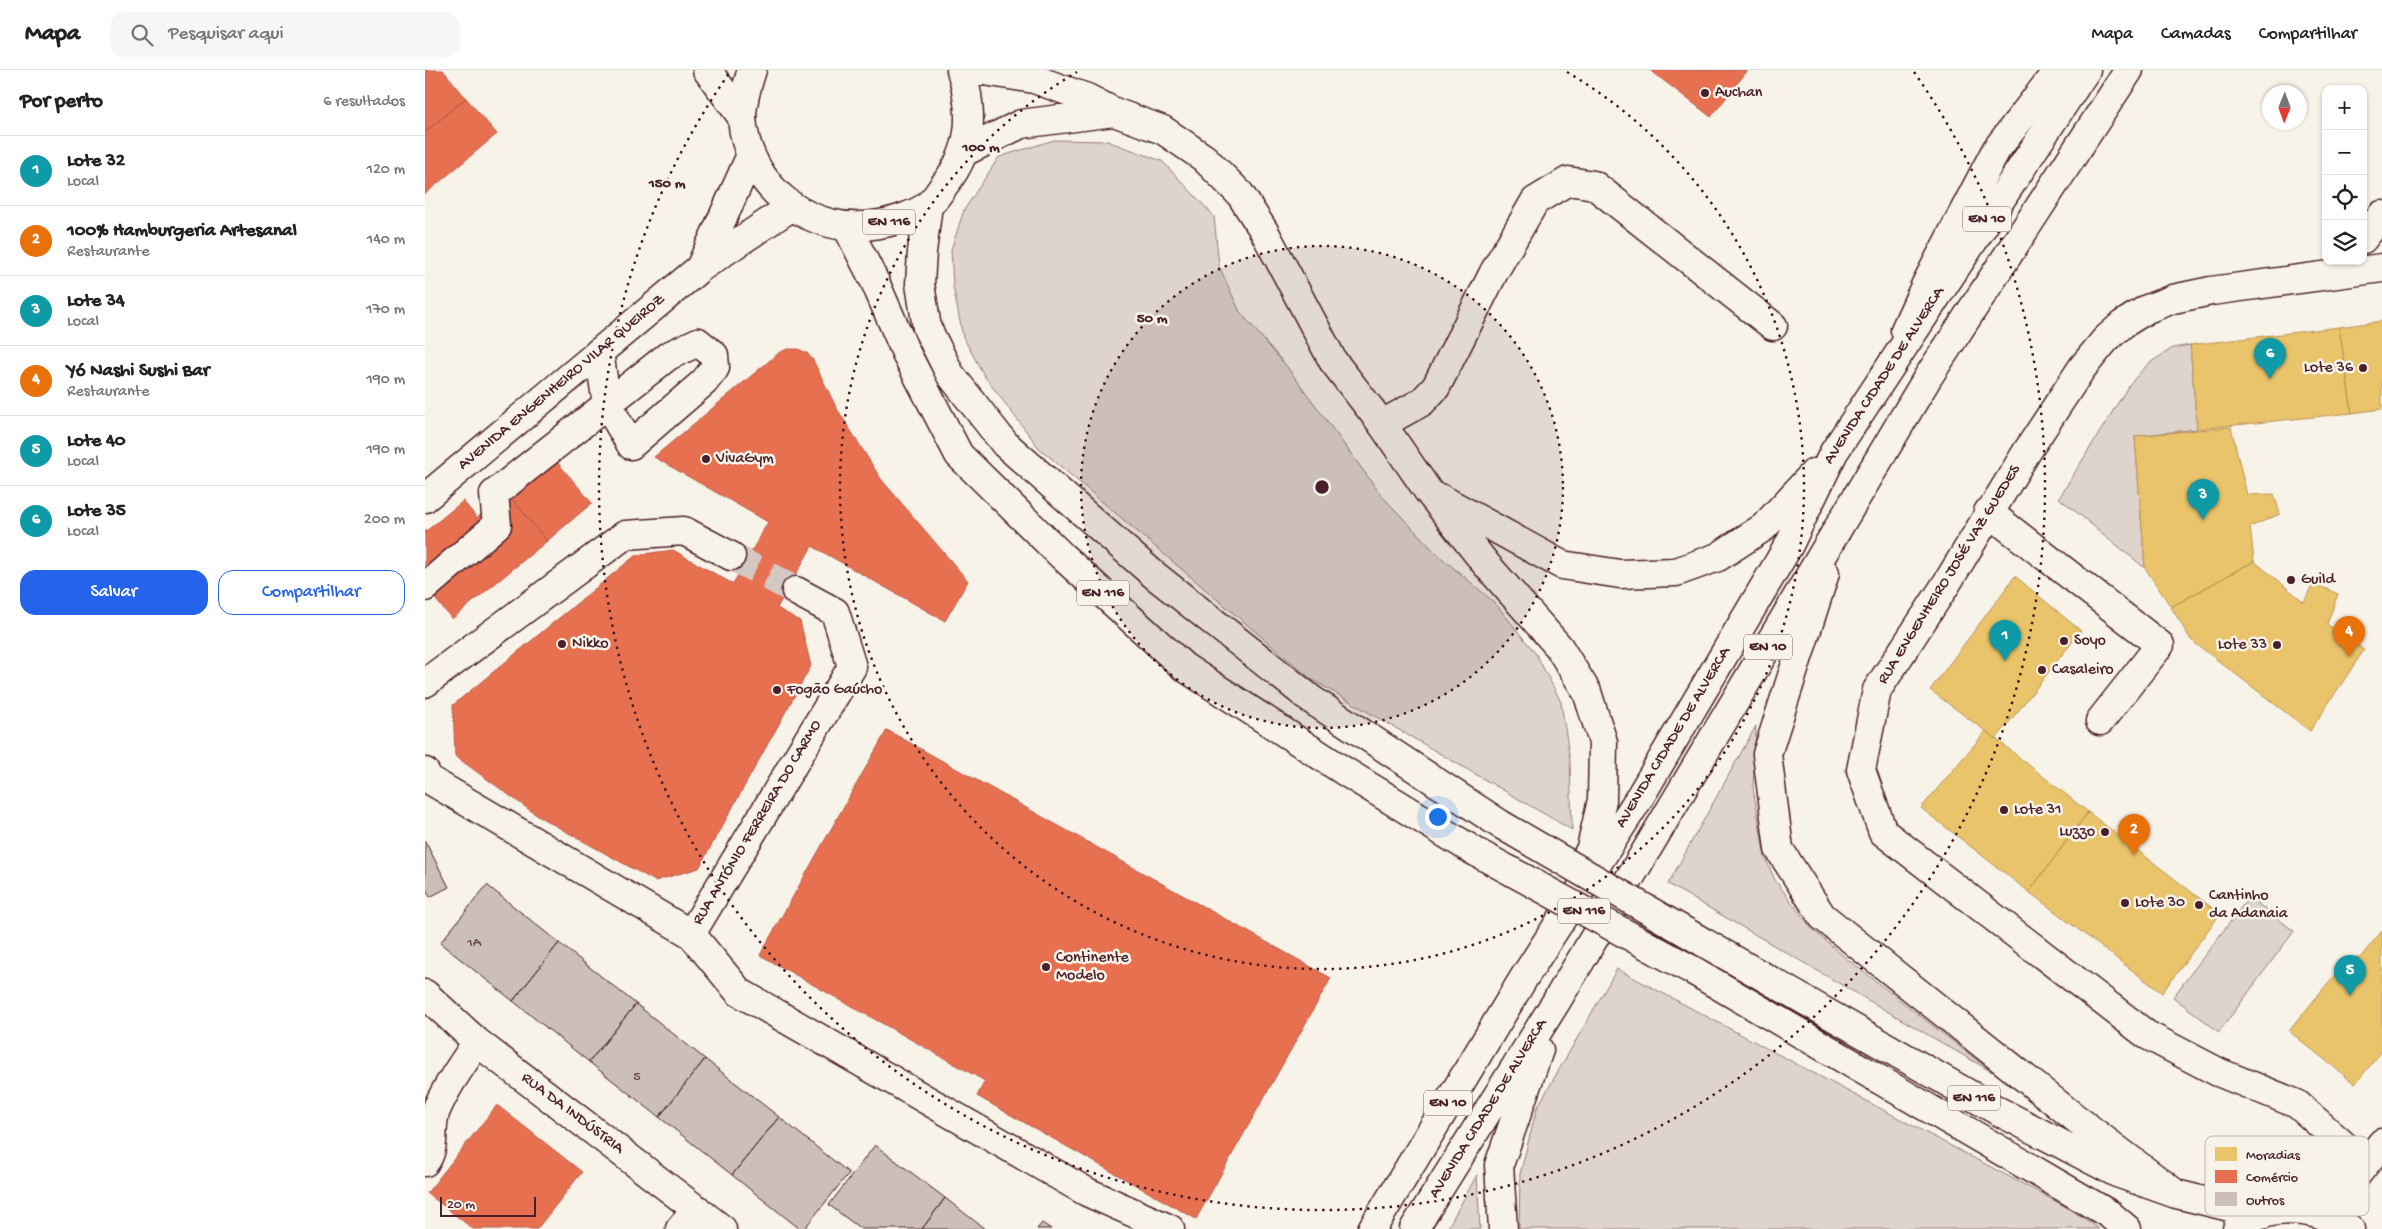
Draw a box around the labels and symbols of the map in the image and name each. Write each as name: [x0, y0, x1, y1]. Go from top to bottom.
place label: Auchan: [1715, 84, 1763, 103]
north arrow: [2262, 85, 2307, 130]
marker: Auchan: [1699, 87, 1711, 99]
text: 100 m: [961, 139, 1000, 157]
text: 150 m: [648, 175, 686, 193]
road number: EN 10: [1963, 206, 2011, 232]
road number: EN 116: [863, 210, 915, 234]
street label: AVENIDA CIDADE DE ALVERCA: [1820, 282, 1950, 468]
street label: AVENIDA ENGENHEIRO VILAR QUEIROZ: [455, 290, 670, 475]
text: 50 m: [1137, 310, 1168, 328]
pin: 6: [2254, 338, 2286, 379]
place label: Lote 36: [2304, 359, 2354, 378]
marker: Lote 36: [2357, 362, 2369, 374]
place label: VivaGym: [715, 450, 774, 469]
marker: VivaGym: [700, 453, 712, 465]
street label: RUA ENGENHEIRO JOSÉ VAZ GUEDES: [1874, 461, 2026, 688]
centre of rings: [1313, 478, 1331, 496]
pin: 3: [2187, 479, 2219, 520]
place label: Guild: [2301, 571, 2337, 590]
marker: Guild: [2285, 574, 2297, 586]
road number: EN 116: [1077, 580, 1129, 606]
pin: 4: [2333, 616, 2365, 657]
pin: 1: [1989, 620, 2021, 661]
place label: Soyo: [2074, 632, 2106, 651]
road number: EN 10: [1744, 634, 1792, 660]
place label: Nikko: [572, 635, 608, 654]
marker: Soyo: [2058, 635, 2070, 647]
place label: Lote 33: [2218, 636, 2267, 655]
marker: Nikko: [556, 638, 568, 650]
marker: Lote 33: [2271, 639, 2283, 651]
street label: AVENIDA CIDADE DE ALVERCA: [1612, 643, 1736, 832]
place label: Casaleiro: [2052, 661, 2114, 680]
marker: Casaleiro: [2036, 664, 2048, 676]
place label: Fogão Gaúcho: [786, 681, 882, 700]
marker: Fogão Gaúcho: [771, 684, 783, 696]
street label: RUA ANTÓNIO FERREIRA DO CARMO: [689, 717, 827, 929]
place label: Lote 31: [2014, 801, 2062, 820]
your location: [1425, 804, 1451, 830]
marker: Lote 31: [1998, 804, 2010, 816]
pin: 2: [2118, 814, 2150, 855]
place label: Luzzo: [2059, 823, 2095, 842]
marker: Luzzo: [2099, 826, 2111, 838]
place label: Cantinho da Adanaia: [2209, 887, 2289, 924]
place label: Lote 30: [2135, 894, 2185, 913]
marker: Lote 30: [2119, 897, 2131, 909]
road number: EN 116: [1558, 898, 1610, 924]
marker: Cantinho da Adanaia: [2193, 899, 2205, 911]
house number: 1A: [466, 935, 482, 952]
place label: Continente Modelo: [1056, 949, 1130, 986]
pin: 5: [2334, 955, 2366, 996]
marker: Continente Modelo: [1040, 961, 1052, 973]
street label: AVENIDA CIDADE DE ALVERCA: [1426, 1015, 1553, 1202]
street label: RUA DA INDÚSTRIA: [517, 1069, 628, 1160]
house number: 5: [633, 1069, 641, 1086]
road number: EN 116: [1948, 1086, 2000, 1110]
road number: EN 10: [1424, 1090, 1472, 1116]
legend: [2205, 1136, 2369, 1216]
text: Moradias: [2246, 1148, 2301, 1165]
text: Comércio: [2246, 1170, 2298, 1187]
text: Outros: [2246, 1193, 2285, 1210]
scale bar: [440, 1194, 536, 1217]

